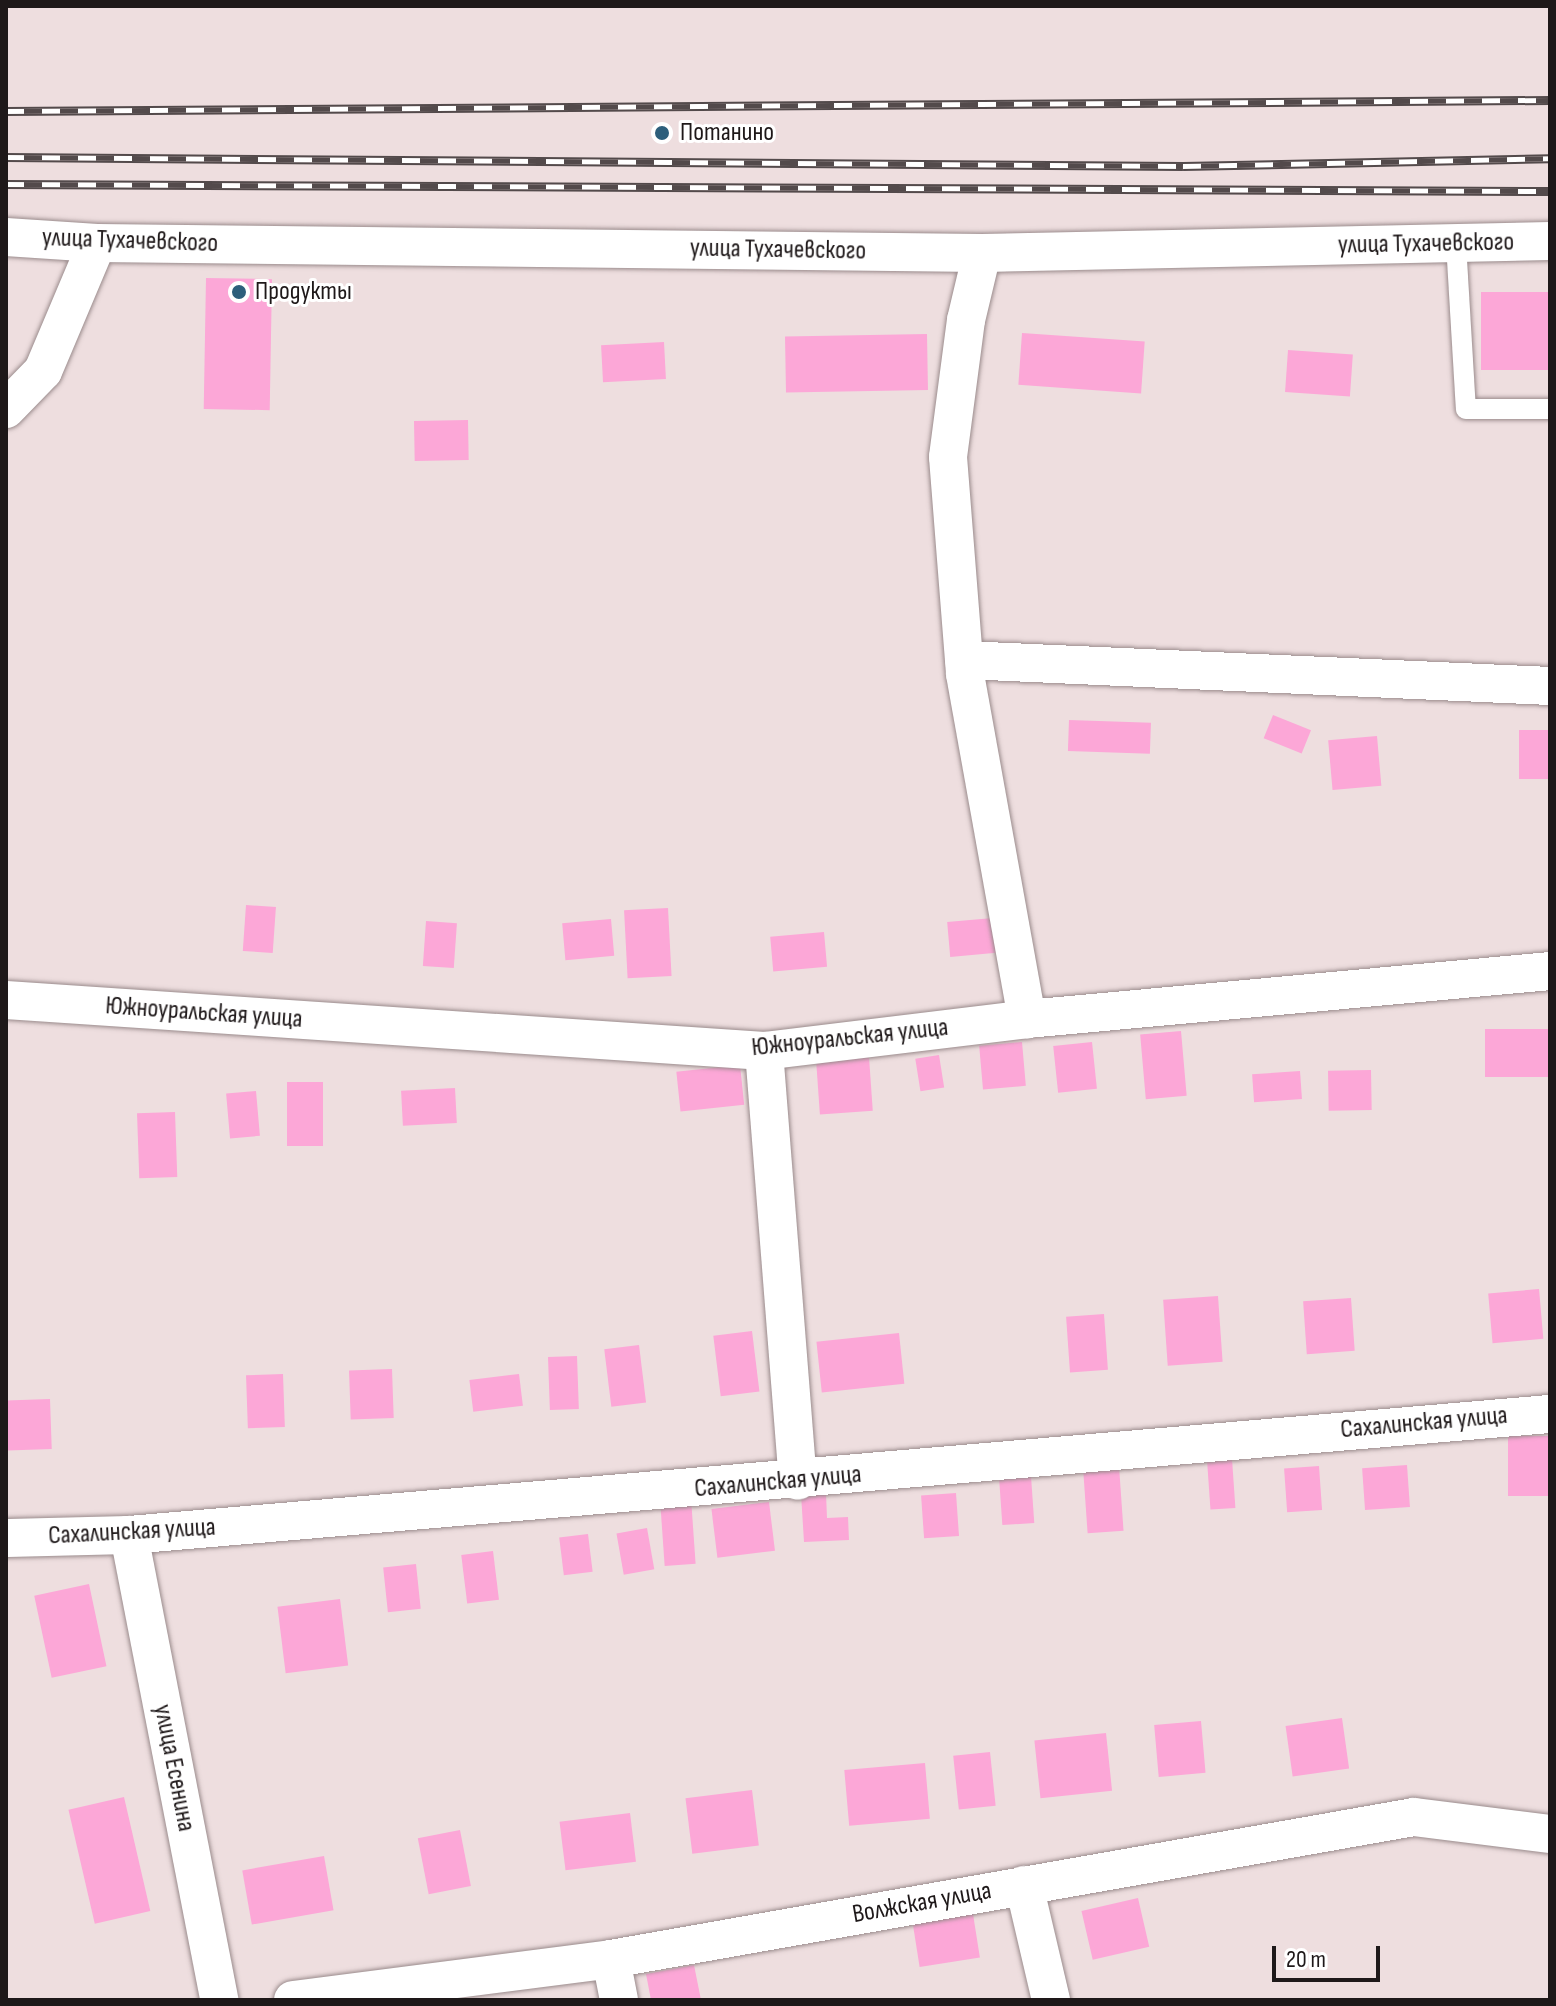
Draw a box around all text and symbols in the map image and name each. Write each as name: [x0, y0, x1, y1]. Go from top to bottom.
place label: Потанино: [680, 117, 774, 149]
marker: Потанино: [651, 122, 673, 144]
street label: улица Тухачевского: [41, 222, 219, 260]
street label: улица Тухачевского: [1338, 227, 1514, 261]
street label: улица Тухачевского: [690, 233, 866, 267]
place label: Продукты: [255, 276, 352, 308]
marker: Продукты: [230, 283, 248, 301]
street label: Южноуральская улица: [104, 991, 304, 1035]
street label: Южноуральская улица: [750, 1012, 950, 1064]
street label: Сахалинская улица: [1339, 1400, 1509, 1446]
street label: Сахалинская улица: [693, 1459, 863, 1505]
street label: Сахалинская улица: [48, 1512, 216, 1552]
street label: улица Есенина: [146, 1702, 202, 1834]
street label: Волжская улица: [850, 1875, 994, 1931]
scale bar: [1276, 1930, 1384, 1980]
text: 20 m: [1286, 1945, 1326, 1974]

